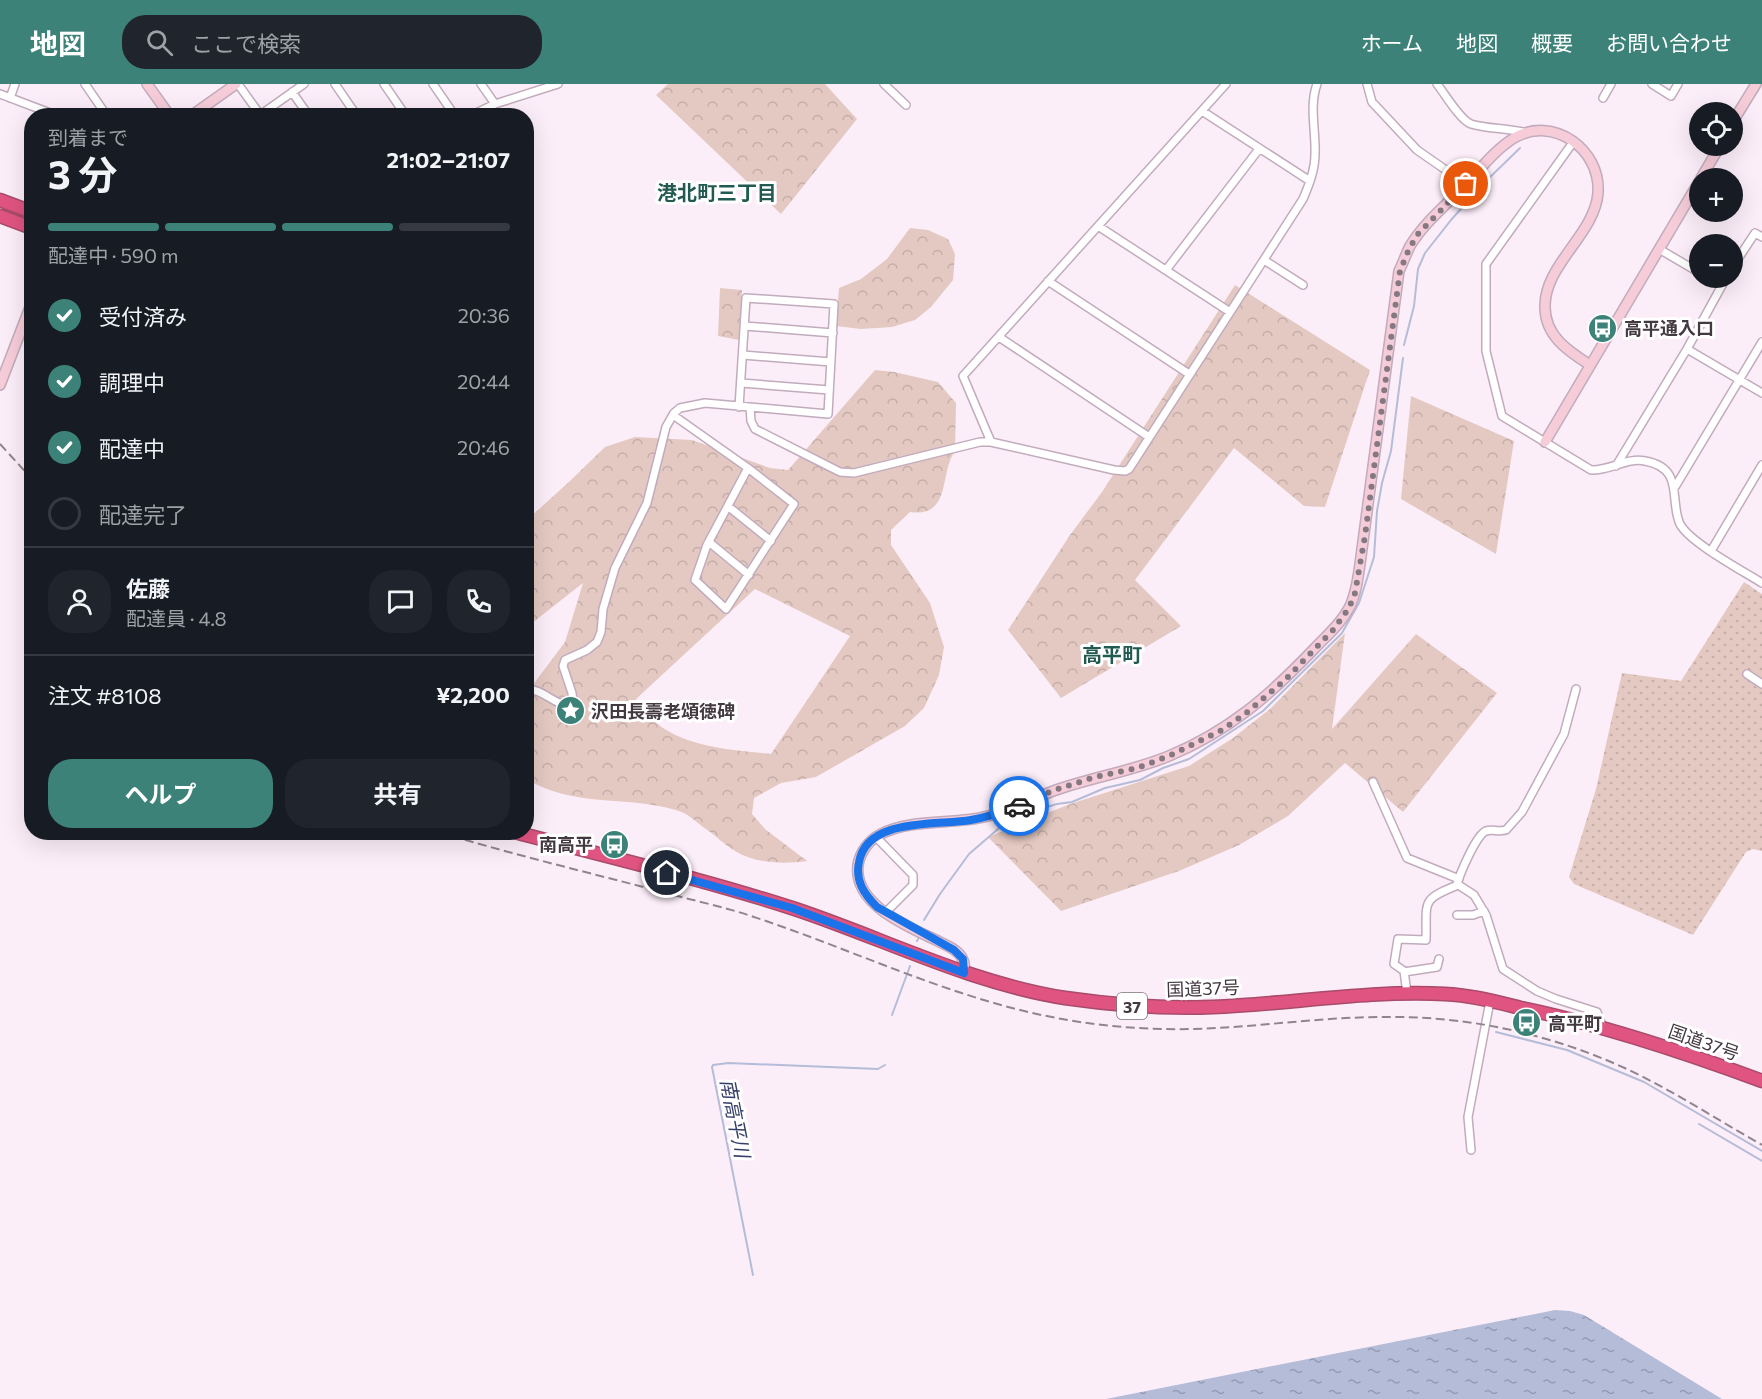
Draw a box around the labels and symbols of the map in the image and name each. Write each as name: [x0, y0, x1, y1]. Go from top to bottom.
pin: [1440, 158, 1491, 209]
district label: 港北町三丁目: [657, 180, 777, 204]
bus stop icon: 高平通入口: [1587, 312, 1619, 344]
place label: 高平通入口: [1624, 317, 1714, 339]
district label: 高平町: [1082, 642, 1142, 666]
place icon: 沢田長壽老頌徳碑: [554, 695, 586, 727]
place label: 沢田長壽老頌徳碑: [591, 700, 735, 722]
courier: [989, 776, 1049, 836]
bus stop icon: 南高平: [598, 828, 630, 860]
place label: 南高平: [539, 833, 593, 855]
pin: [641, 847, 692, 898]
street label: 国道37号: [1166, 976, 1240, 1000]
road number: 37: [1117, 993, 1147, 1019]
bus stop icon: 高平町: [1511, 1007, 1543, 1039]
place label: 高平町: [1548, 1012, 1602, 1034]
street label: 国道37号: [1666, 1020, 1742, 1064]
water label: 南高平川: [717, 1076, 756, 1162]

